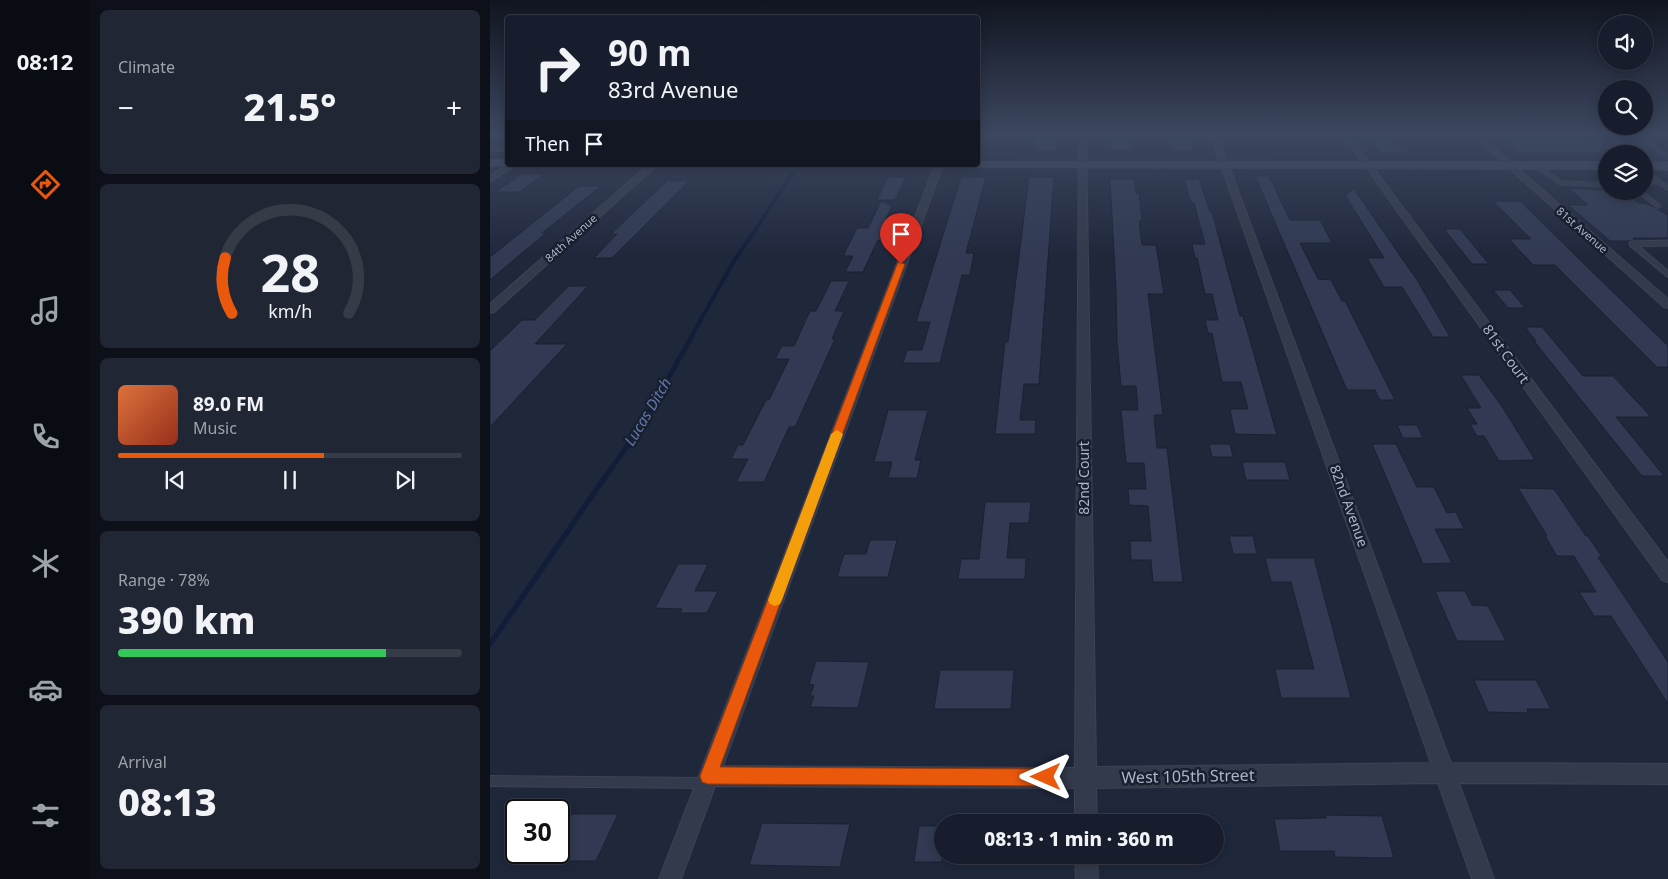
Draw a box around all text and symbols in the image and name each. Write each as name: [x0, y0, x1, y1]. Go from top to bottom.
map controls: [1598, 15, 1653, 200]
button: sound: [1598, 15, 1653, 70]
text: 90 m: [608, 29, 691, 76]
icon: right: [525, 35, 590, 100]
text: 08:12: [17, 46, 73, 76]
text: Climate: [118, 56, 175, 78]
text: 83rd Avenue: [608, 74, 738, 104]
text: 21.5°: [244, 80, 336, 132]
button: search: [1598, 80, 1653, 135]
text: −: [118, 88, 134, 126]
text: +: [446, 88, 462, 126]
icon: arrive: [580, 130, 608, 158]
text: Then: [525, 131, 570, 157]
button: layers: [1598, 145, 1653, 200]
icon: directions: [28, 167, 63, 202]
street label: 81st Avenue: [1554, 203, 1611, 256]
street label: 84th Avenue: [542, 210, 600, 265]
pin: [880, 213, 922, 264]
icon: arrive: [887, 220, 915, 248]
text: 28: [260, 236, 320, 307]
icon: music: [28, 293, 63, 328]
text: km/h: [268, 299, 312, 323]
street label: 81st Court: [1479, 321, 1534, 387]
water label: Lucas Ditch: [619, 374, 675, 449]
text: 89.0 FM: [193, 391, 264, 417]
text: Music: [193, 417, 237, 439]
icon: phone: [28, 419, 63, 454]
street label: 82nd Court: [1074, 441, 1093, 515]
street label: 82nd Avenue: [1326, 462, 1373, 550]
icon: previous: [161, 466, 189, 494]
icon: pause: [276, 466, 304, 494]
icon: next: [391, 466, 419, 494]
icon: climate: [28, 546, 63, 581]
text: Range · 78%: [118, 569, 210, 591]
text: 390 km: [118, 593, 256, 645]
icon: car: [28, 672, 63, 707]
position arrow: [1019, 750, 1071, 802]
text: Arrival: [118, 751, 167, 773]
street label: West 105th Street: [1121, 764, 1255, 788]
text: 08:13: [118, 775, 217, 827]
icon: filters: [28, 798, 63, 833]
speed limit sign: 30: [505, 799, 570, 864]
text: 08:13 · 1 min · 360 m: [984, 826, 1174, 852]

